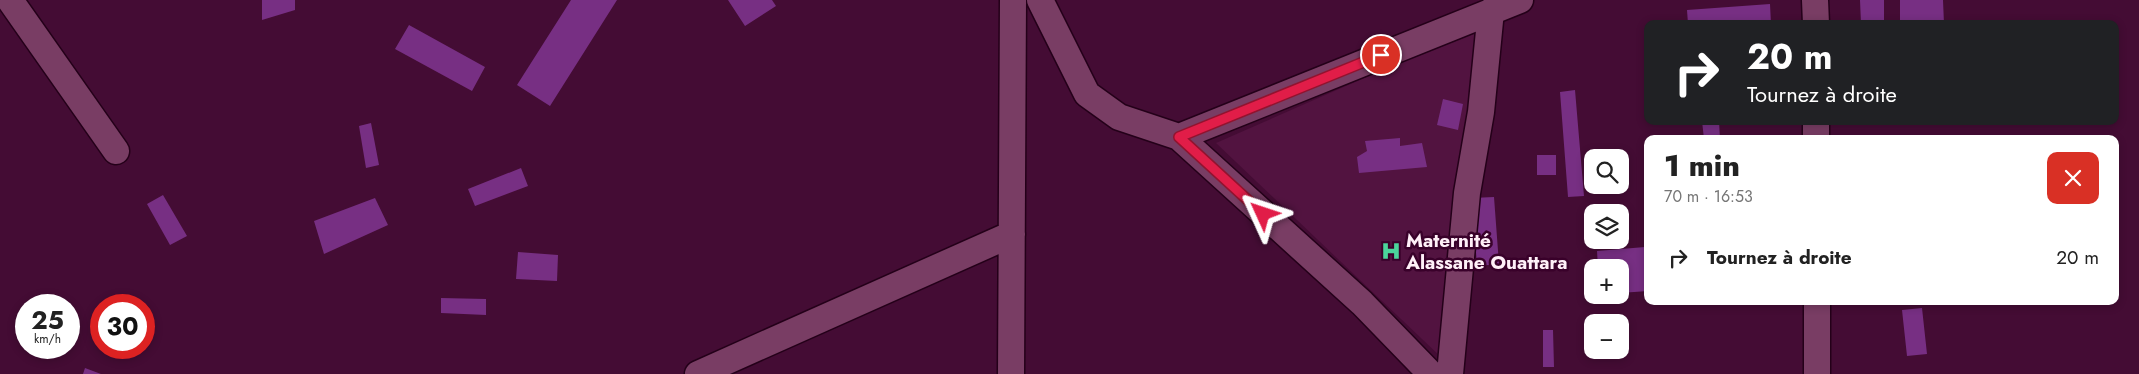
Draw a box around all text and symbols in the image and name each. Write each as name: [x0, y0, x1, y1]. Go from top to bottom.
text: 20 m: [1747, 32, 1832, 82]
pin: [1360, 34, 1402, 76]
icon: right: [1664, 40, 1729, 105]
icon: arrive: [1367, 41, 1395, 69]
text: Tournez à droite: [1747, 78, 1897, 110]
text: 1 min: [1664, 144, 1740, 187]
map controls: [1584, 149, 1629, 359]
button: search: [1584, 149, 1629, 194]
button: close: [2047, 152, 2099, 204]
text: 70 m · 16:53: [1664, 185, 1753, 208]
position arrow: [1236, 187, 1288, 239]
button: layers: [1584, 204, 1629, 249]
place label: Maternité Alassane Ouattara: [1405, 227, 1568, 276]
hospital icon: Maternité Alassane Ouattara: [1380, 240, 1402, 262]
icon: right: [1664, 244, 1692, 272]
text: Tournez à droite: [1707, 244, 1852, 271]
text: 20 m: [2056, 244, 2099, 271]
button: +: [1584, 259, 1629, 304]
speed limit sign: 30: [90, 294, 155, 359]
text: 25: [31, 302, 64, 338]
button: −: [1584, 314, 1629, 359]
text: km/h: [34, 330, 61, 348]

